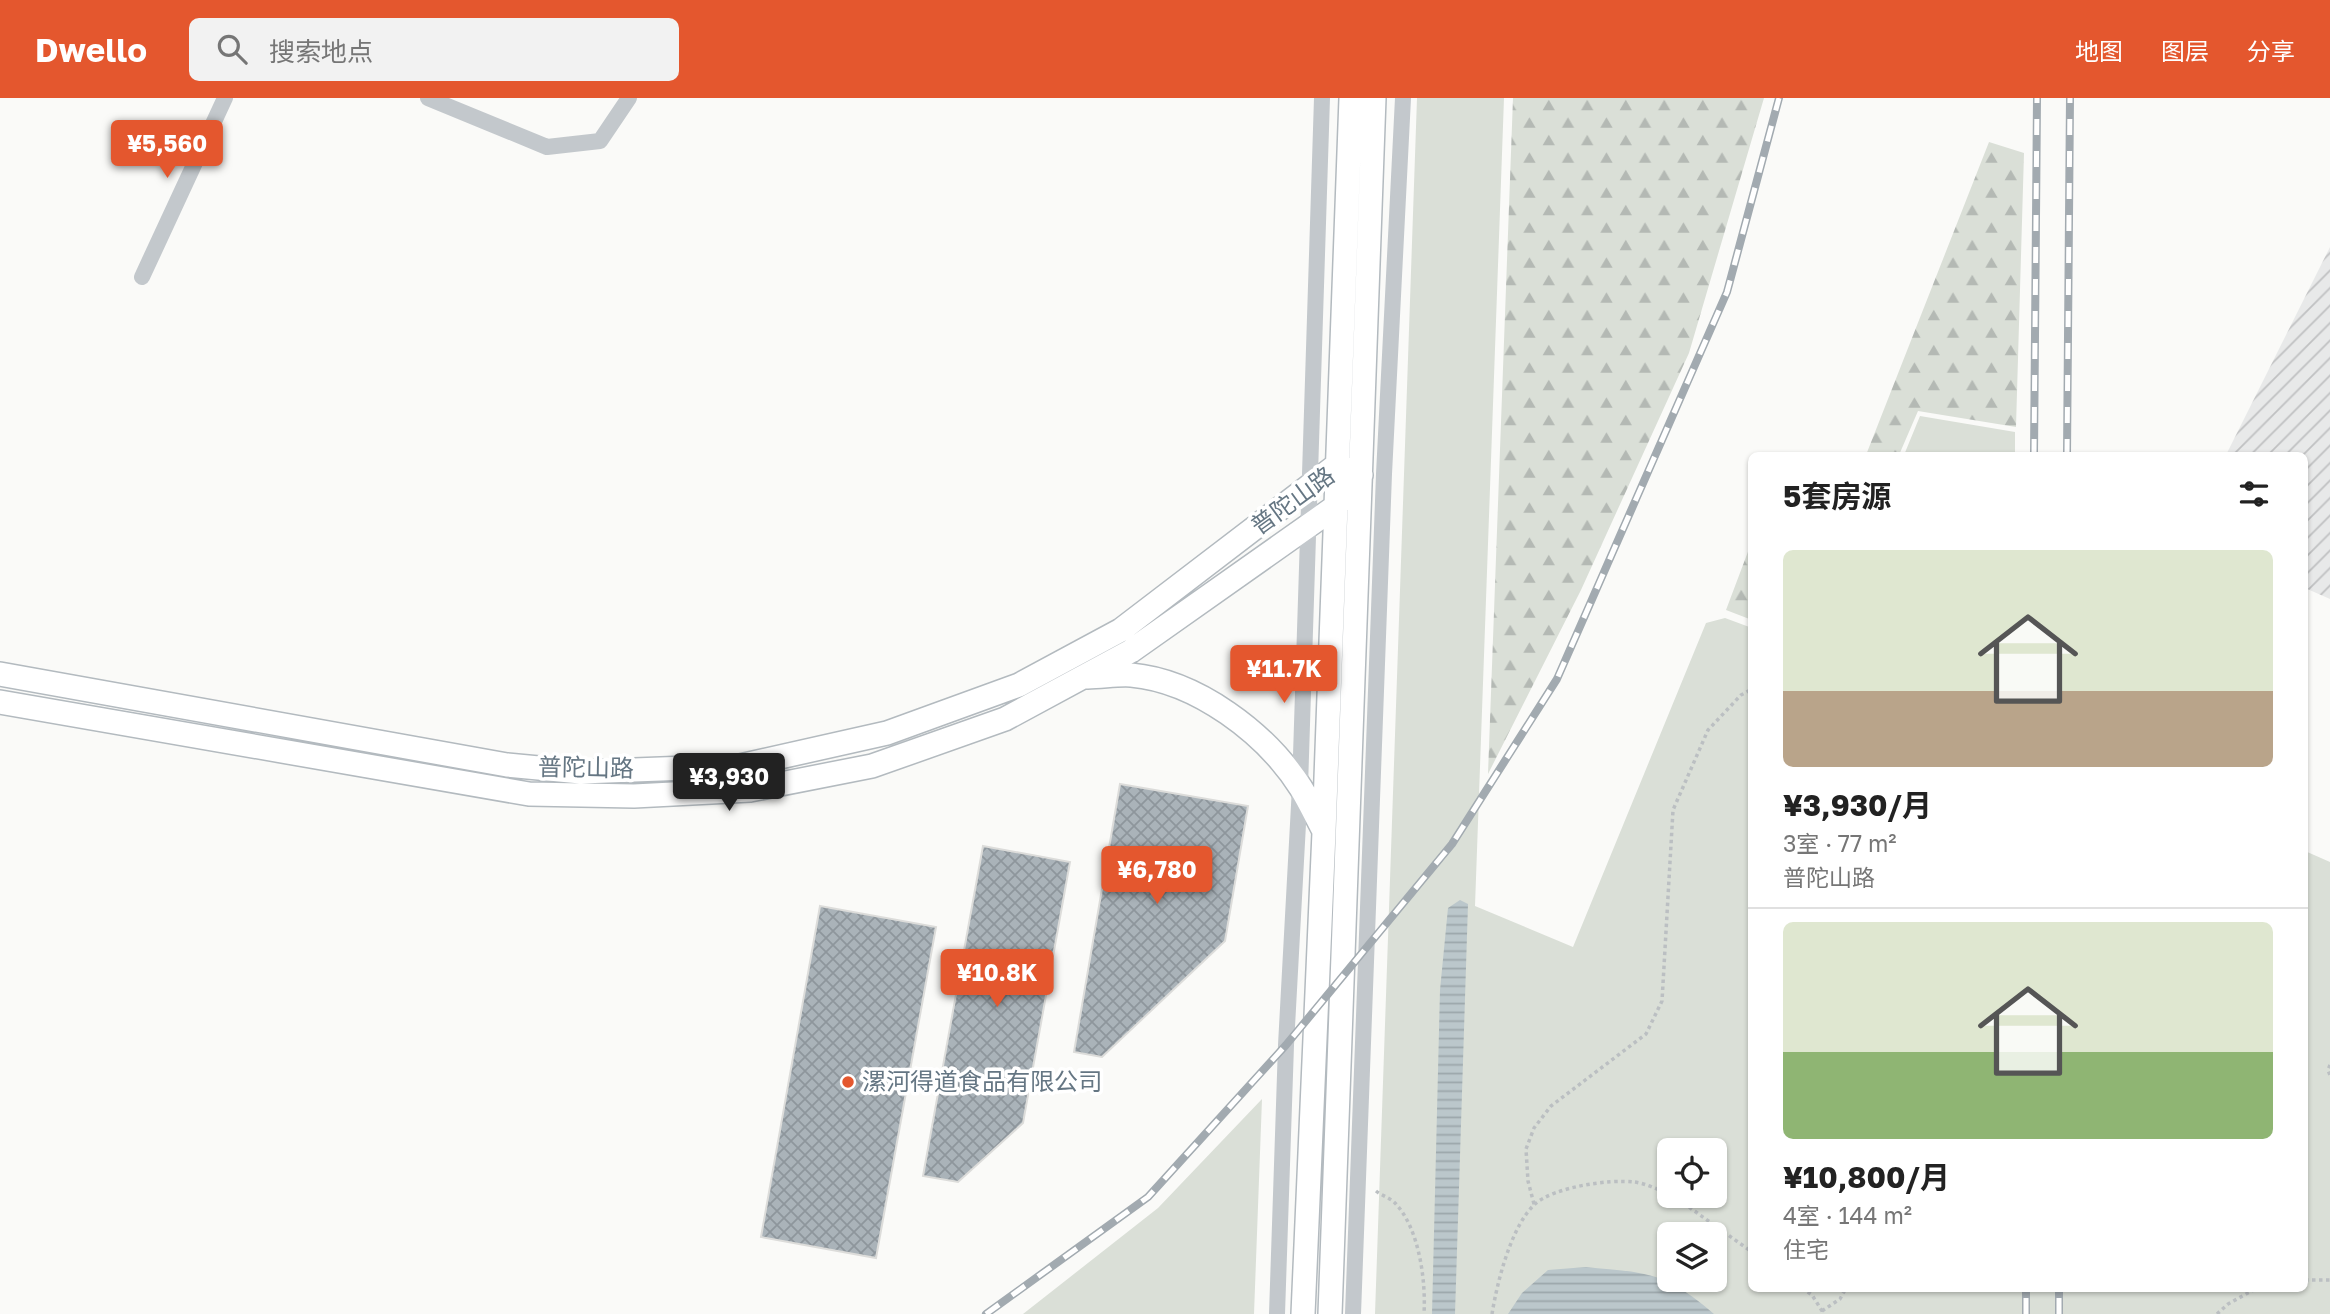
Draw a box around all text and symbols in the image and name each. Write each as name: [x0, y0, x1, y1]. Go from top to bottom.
search box: [189, 18, 679, 81]
text: Dwello: [35, 30, 147, 69]
icon: search: [213, 30, 251, 68]
text: 搜索地点: [269, 36, 373, 67]
text: 地图: [2075, 36, 2123, 65]
text: 图层: [2161, 36, 2209, 65]
text: 分享: [2247, 36, 2295, 65]
pin: ¥5,560: [110, 120, 224, 180]
text: ¥5,560: [127, 129, 207, 157]
street label: 普陀山路: [1245, 460, 1339, 540]
icon: filters: [2235, 475, 2273, 513]
text: 5套房源: [1783, 478, 1891, 514]
icon: home: [1965, 596, 2091, 722]
pin: ¥11.7K: [1227, 646, 1341, 705]
text: ¥11.7K: [1246, 654, 1322, 682]
street label: 普陀山路: [538, 751, 634, 782]
pin: ¥3,930: [672, 754, 786, 813]
text: ¥3,930: [689, 762, 769, 790]
text: ¥3,930/月: [1783, 787, 1932, 823]
text: 3室 · 77 m²: [1783, 829, 1897, 857]
pin: ¥6,780: [1100, 846, 1214, 906]
text: ¥6,780: [1117, 855, 1197, 883]
text: 普陀山路: [1783, 863, 1875, 891]
pin: ¥10.8K: [940, 950, 1054, 1009]
text: ¥10.8K: [957, 958, 1037, 986]
icon: home: [1965, 968, 2091, 1094]
place label: 漯河得道食品有限公司: [862, 1066, 1102, 1095]
marker: 漯河得道食品有限公司: [840, 1074, 856, 1090]
map controls: [1657, 1138, 1727, 1292]
button: locate: [1657, 1138, 1727, 1208]
text: ¥10,800/月: [1783, 1159, 1950, 1195]
text: 4室 · 144 m²: [1783, 1201, 1912, 1229]
button: layers: [1657, 1222, 1727, 1292]
text: 住宅: [1783, 1235, 1829, 1263]

